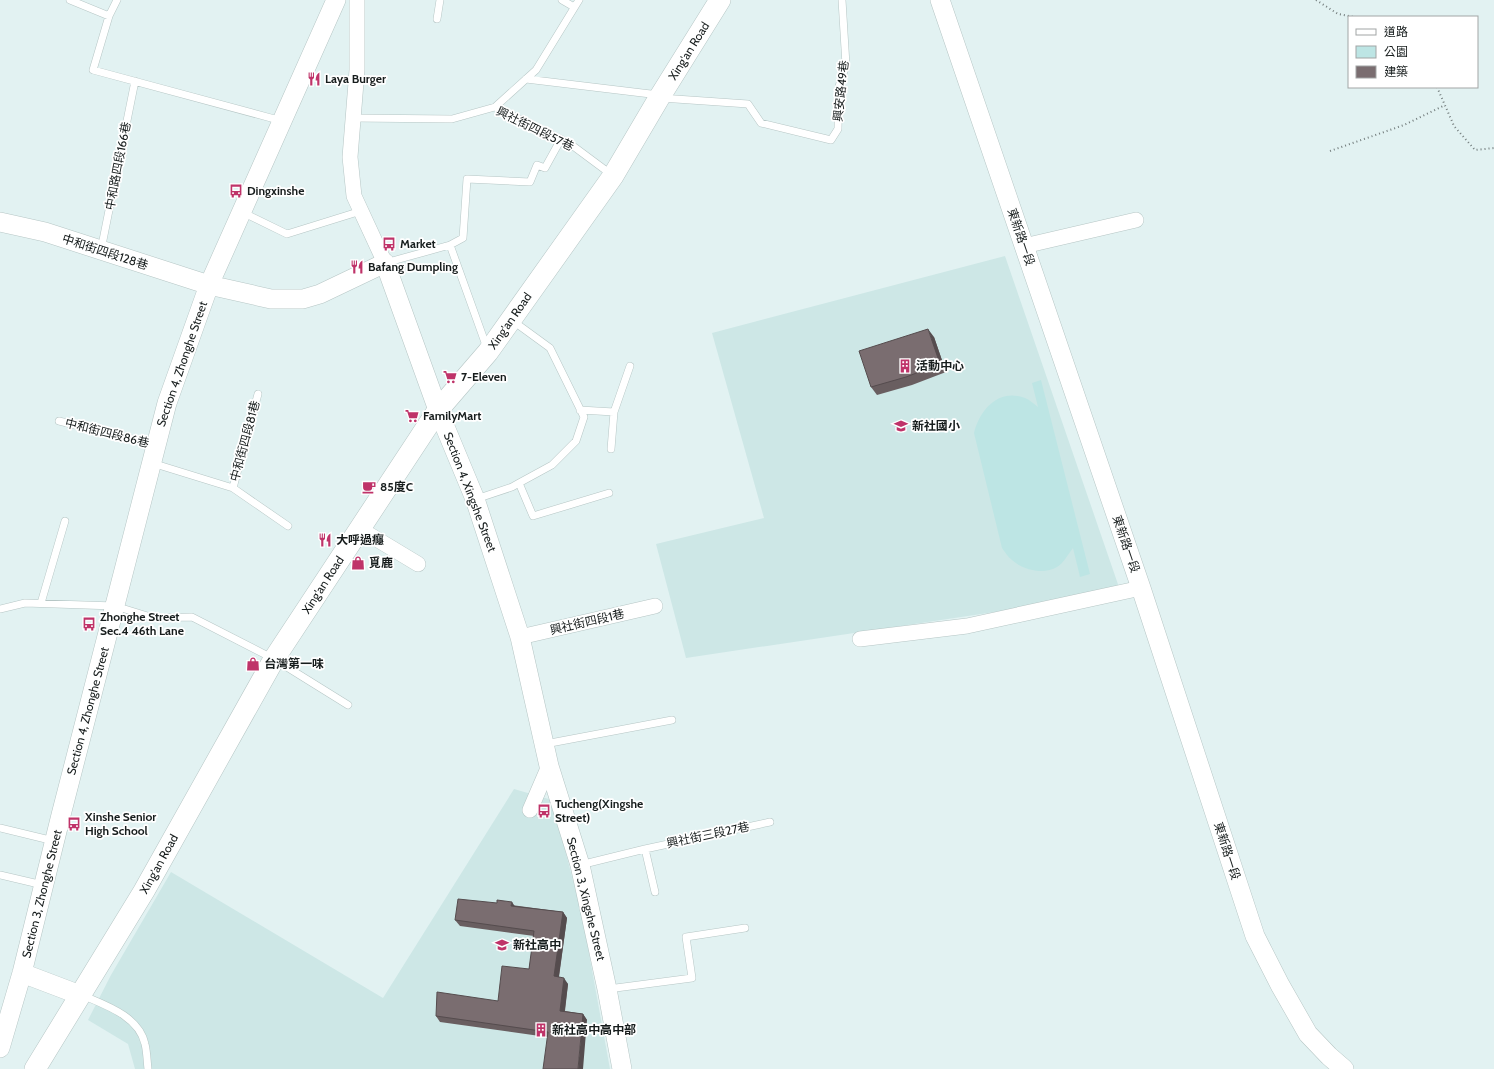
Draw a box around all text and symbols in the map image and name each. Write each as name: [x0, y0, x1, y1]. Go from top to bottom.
legend: [1348, 16, 1478, 88]
street label: Xing'an Road: [665, 19, 712, 83]
text: 道路: [1384, 24, 1408, 39]
text: 公園: [1384, 44, 1408, 59]
street label: 興安路49巷: [830, 59, 851, 122]
text: 建築: [1384, 64, 1408, 79]
restaurant icon: Laya Burger: [306, 71, 322, 87]
place label: Laya Burger: [325, 71, 386, 86]
street label: 興社街四段57巷: [494, 103, 576, 154]
street label: 中和路四段166巷: [102, 121, 133, 211]
bus stop icon: Dingxinshe: [228, 183, 244, 199]
place label: Dingxinshe: [247, 183, 304, 198]
street label: 東新路一段: [1005, 206, 1038, 268]
street label: 中和街四段128巷: [60, 231, 150, 272]
bus stop icon: Market: [381, 236, 397, 252]
place label: Market: [400, 236, 436, 251]
restaurant icon: Bafang Dumpling: [349, 259, 365, 275]
place label: Bafang Dumpling: [368, 259, 458, 274]
street label: Xing'an Road: [485, 289, 535, 352]
street label: Section 4, Zhonghe Street: [153, 299, 210, 429]
building icon: 活動中心: [897, 358, 913, 374]
place label: 活動中心: [916, 358, 964, 373]
supermarket icon: 7-Eleven: [442, 369, 458, 385]
place label: 7-Eleven: [461, 369, 507, 384]
street label: 中和街四段81巷: [227, 399, 263, 483]
supermarket icon: FamilyMart: [404, 408, 420, 424]
place label: FamilyMart: [423, 408, 481, 423]
street label: 中和街四段86巷: [64, 415, 151, 450]
school or university icon: 新社國小: [893, 418, 909, 434]
place label: 新社國小: [912, 418, 960, 433]
street label: Section 4, Xingshe Street: [441, 430, 500, 554]
cafe icon: 85度C: [361, 479, 377, 495]
place label: 85度C: [380, 479, 413, 494]
street label: 東新路一段: [1110, 513, 1143, 575]
restaurant icon: 大呼過癮: [317, 532, 333, 548]
place label: 大呼過癮: [336, 532, 384, 547]
street label: Xing'an Road: [298, 553, 347, 616]
shop icon: 覓鹿: [350, 555, 366, 571]
place label: 覓鹿: [369, 555, 393, 570]
street label: 興社街四段1巷: [548, 606, 626, 637]
place label: Zhonghe Street Sec.4 46th Lane: [100, 609, 184, 638]
bus stop icon: Zhonghe Street Sec.4 46th Lane: [81, 616, 97, 632]
street label: Section 4, Zhonghe Street: [63, 645, 112, 776]
shop icon: 台灣第一味: [245, 656, 261, 672]
place label: 台灣第一味: [264, 656, 324, 671]
place label: Tucheng(Xingshe Street): [555, 796, 643, 825]
bus stop icon: Tucheng(Xingshe Street): [536, 803, 552, 819]
place label: Xinshe Senior High School: [84, 809, 156, 838]
bus stop icon: Xinshe Senior High School: [66, 816, 82, 832]
street label: 興社街三段27巷: [665, 818, 751, 851]
street label: 東新路一段: [1211, 820, 1244, 882]
street label: Section 3, Zhonghe Street: [18, 828, 65, 960]
street label: Xing'an Road: [136, 831, 181, 896]
street label: Section 3, Xingshe Street: [564, 836, 609, 962]
school or university icon: 新社高中: [494, 937, 510, 953]
place label: 新社高中: [513, 937, 561, 952]
building icon: 新社高中高中部: [533, 1022, 549, 1038]
place label: 新社高中高中部: [552, 1022, 636, 1037]

